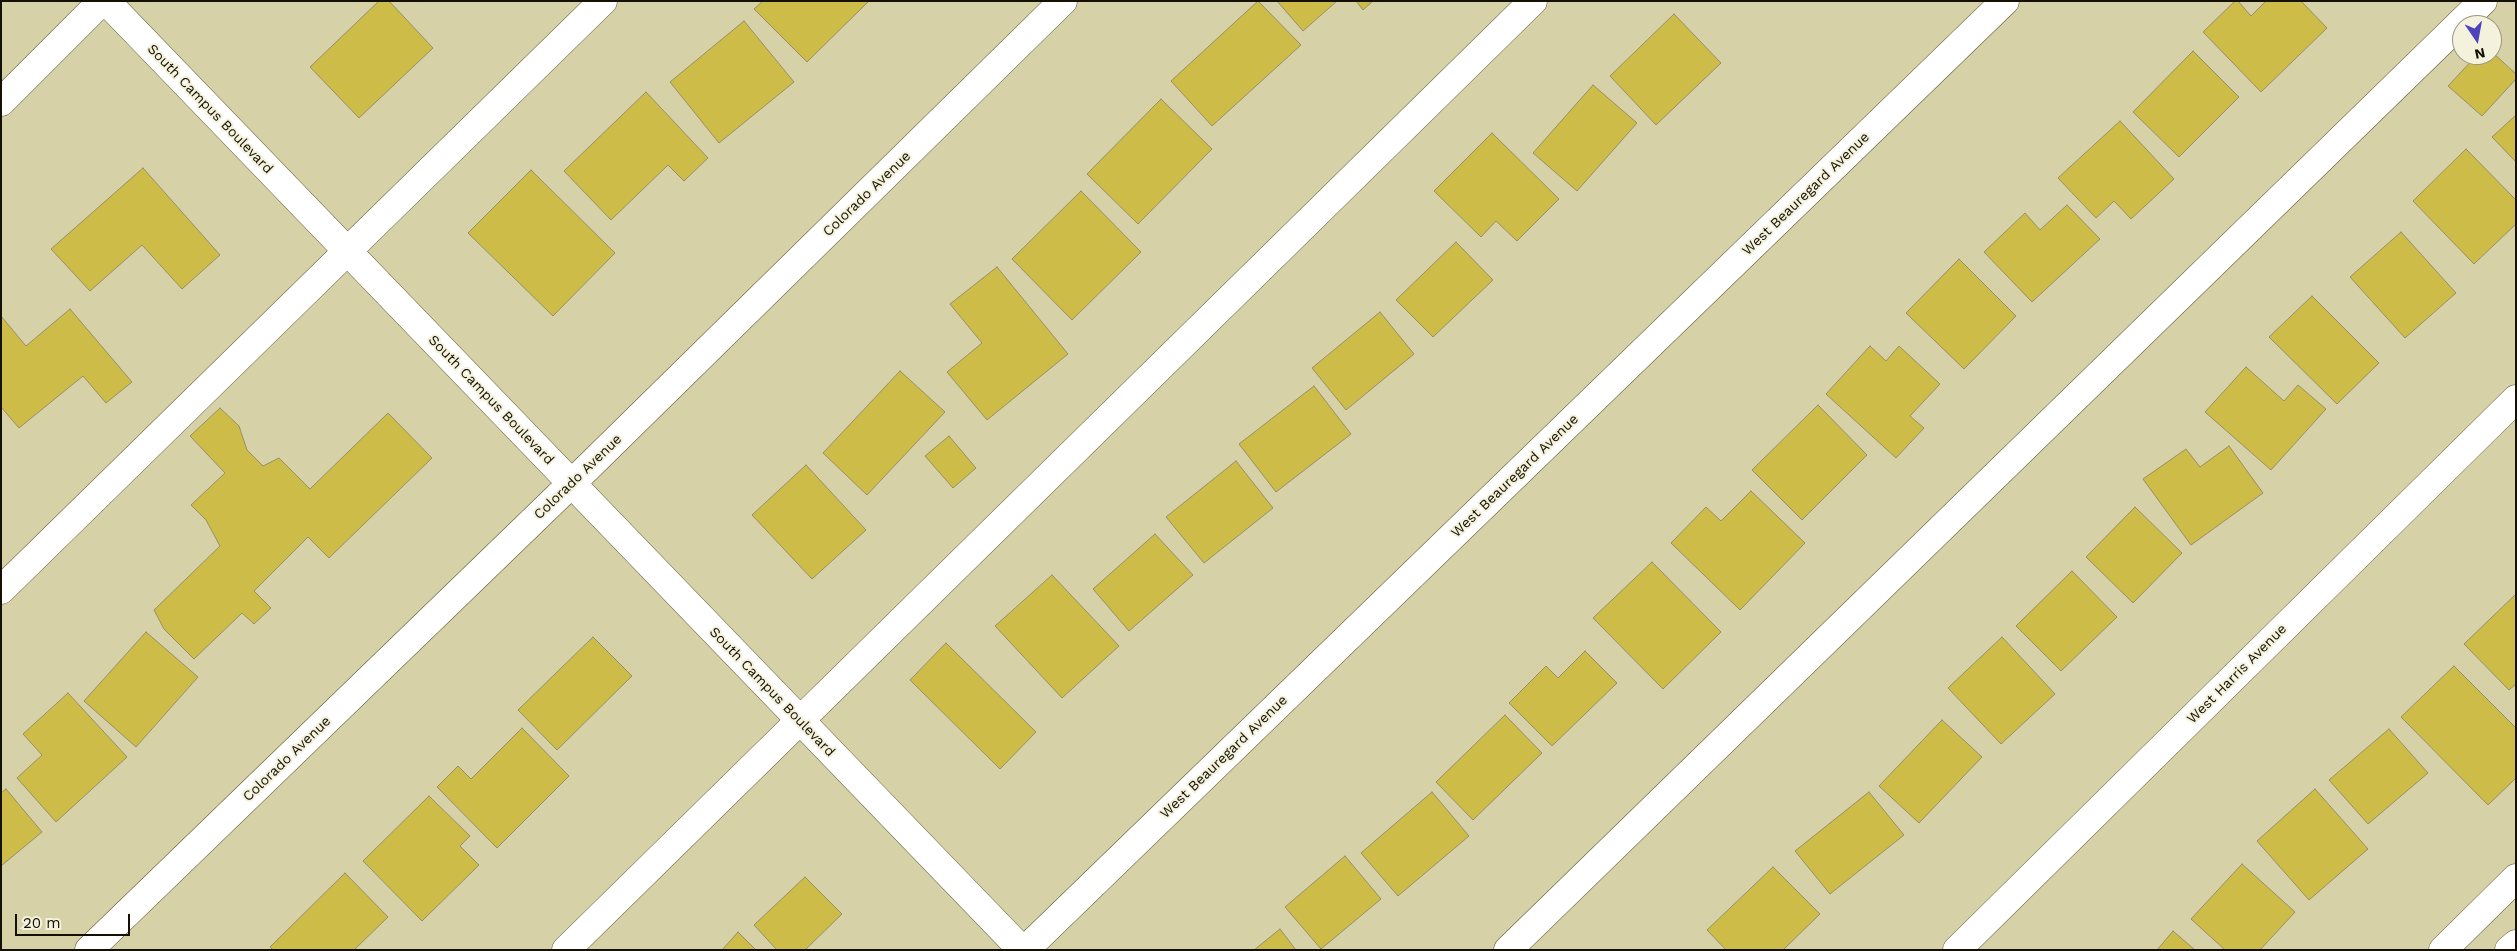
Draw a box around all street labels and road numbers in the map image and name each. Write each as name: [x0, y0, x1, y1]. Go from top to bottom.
street label: South Campus Boulevard: [144, 41, 276, 177]
street label: West Beauregard Avenue: [1739, 129, 1873, 259]
street label: Colorado Avenue: [820, 148, 914, 240]
street label: South Campus Boulevard: [425, 332, 557, 468]
street label: West Beauregard Avenue: [1448, 411, 1582, 541]
street label: Colorado Avenue: [531, 431, 625, 523]
street label: West Harris Avenue: [2184, 621, 2290, 727]
street label: South Campus Boulevard: [706, 624, 838, 760]
street label: West Beauregard Avenue: [1157, 692, 1291, 822]
street label: Colorado Avenue: [240, 713, 334, 805]

